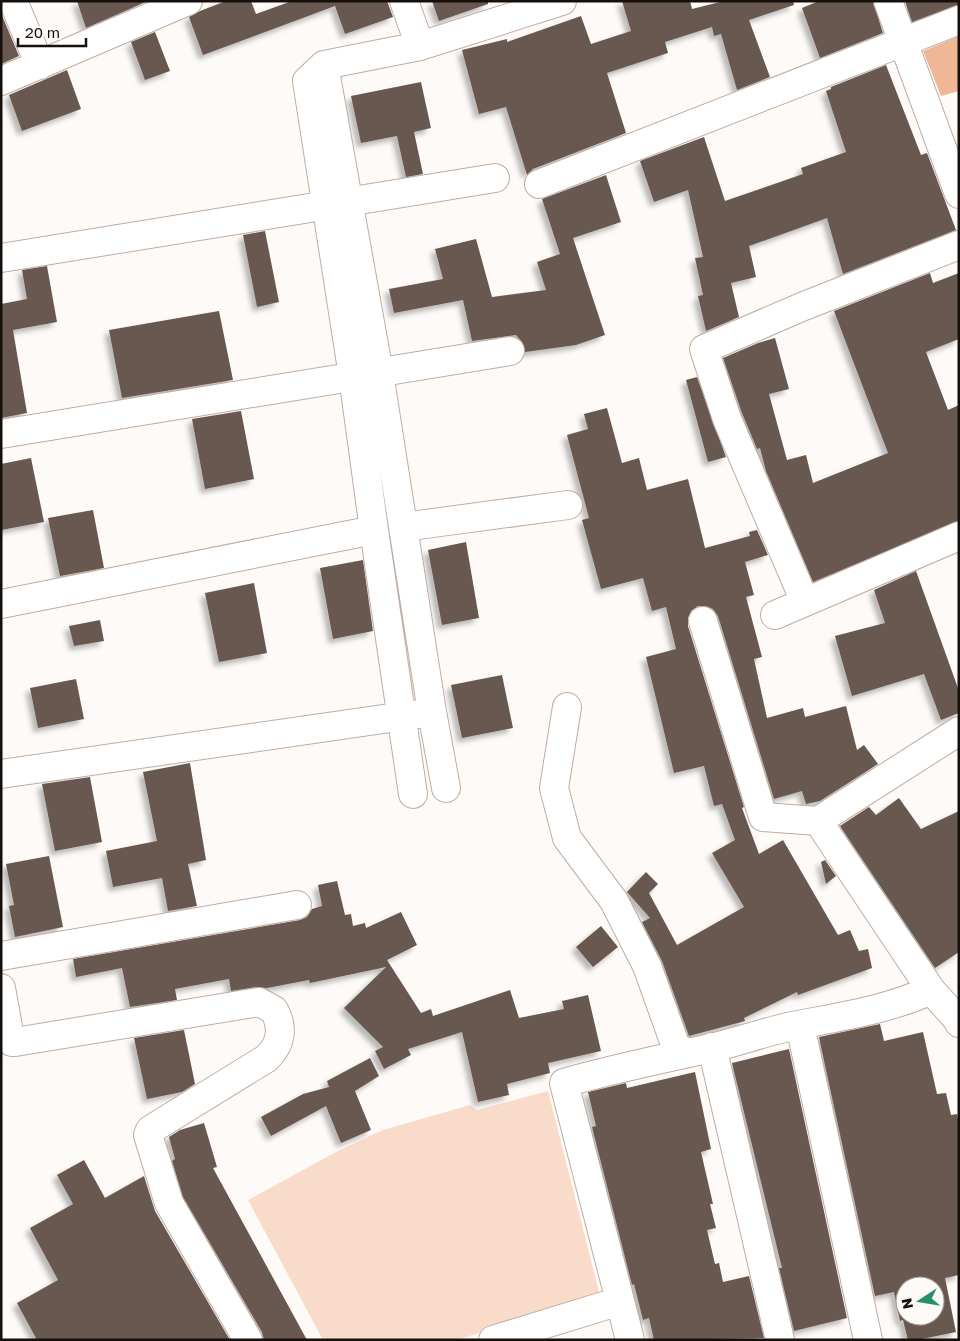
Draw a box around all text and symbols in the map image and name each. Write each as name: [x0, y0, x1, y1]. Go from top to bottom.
scale bar: [18, 15, 85, 47]
text: 20 m: [25, 23, 60, 41]
north arrow: [895, 1276, 945, 1326]
text: N: [897, 1297, 916, 1311]

